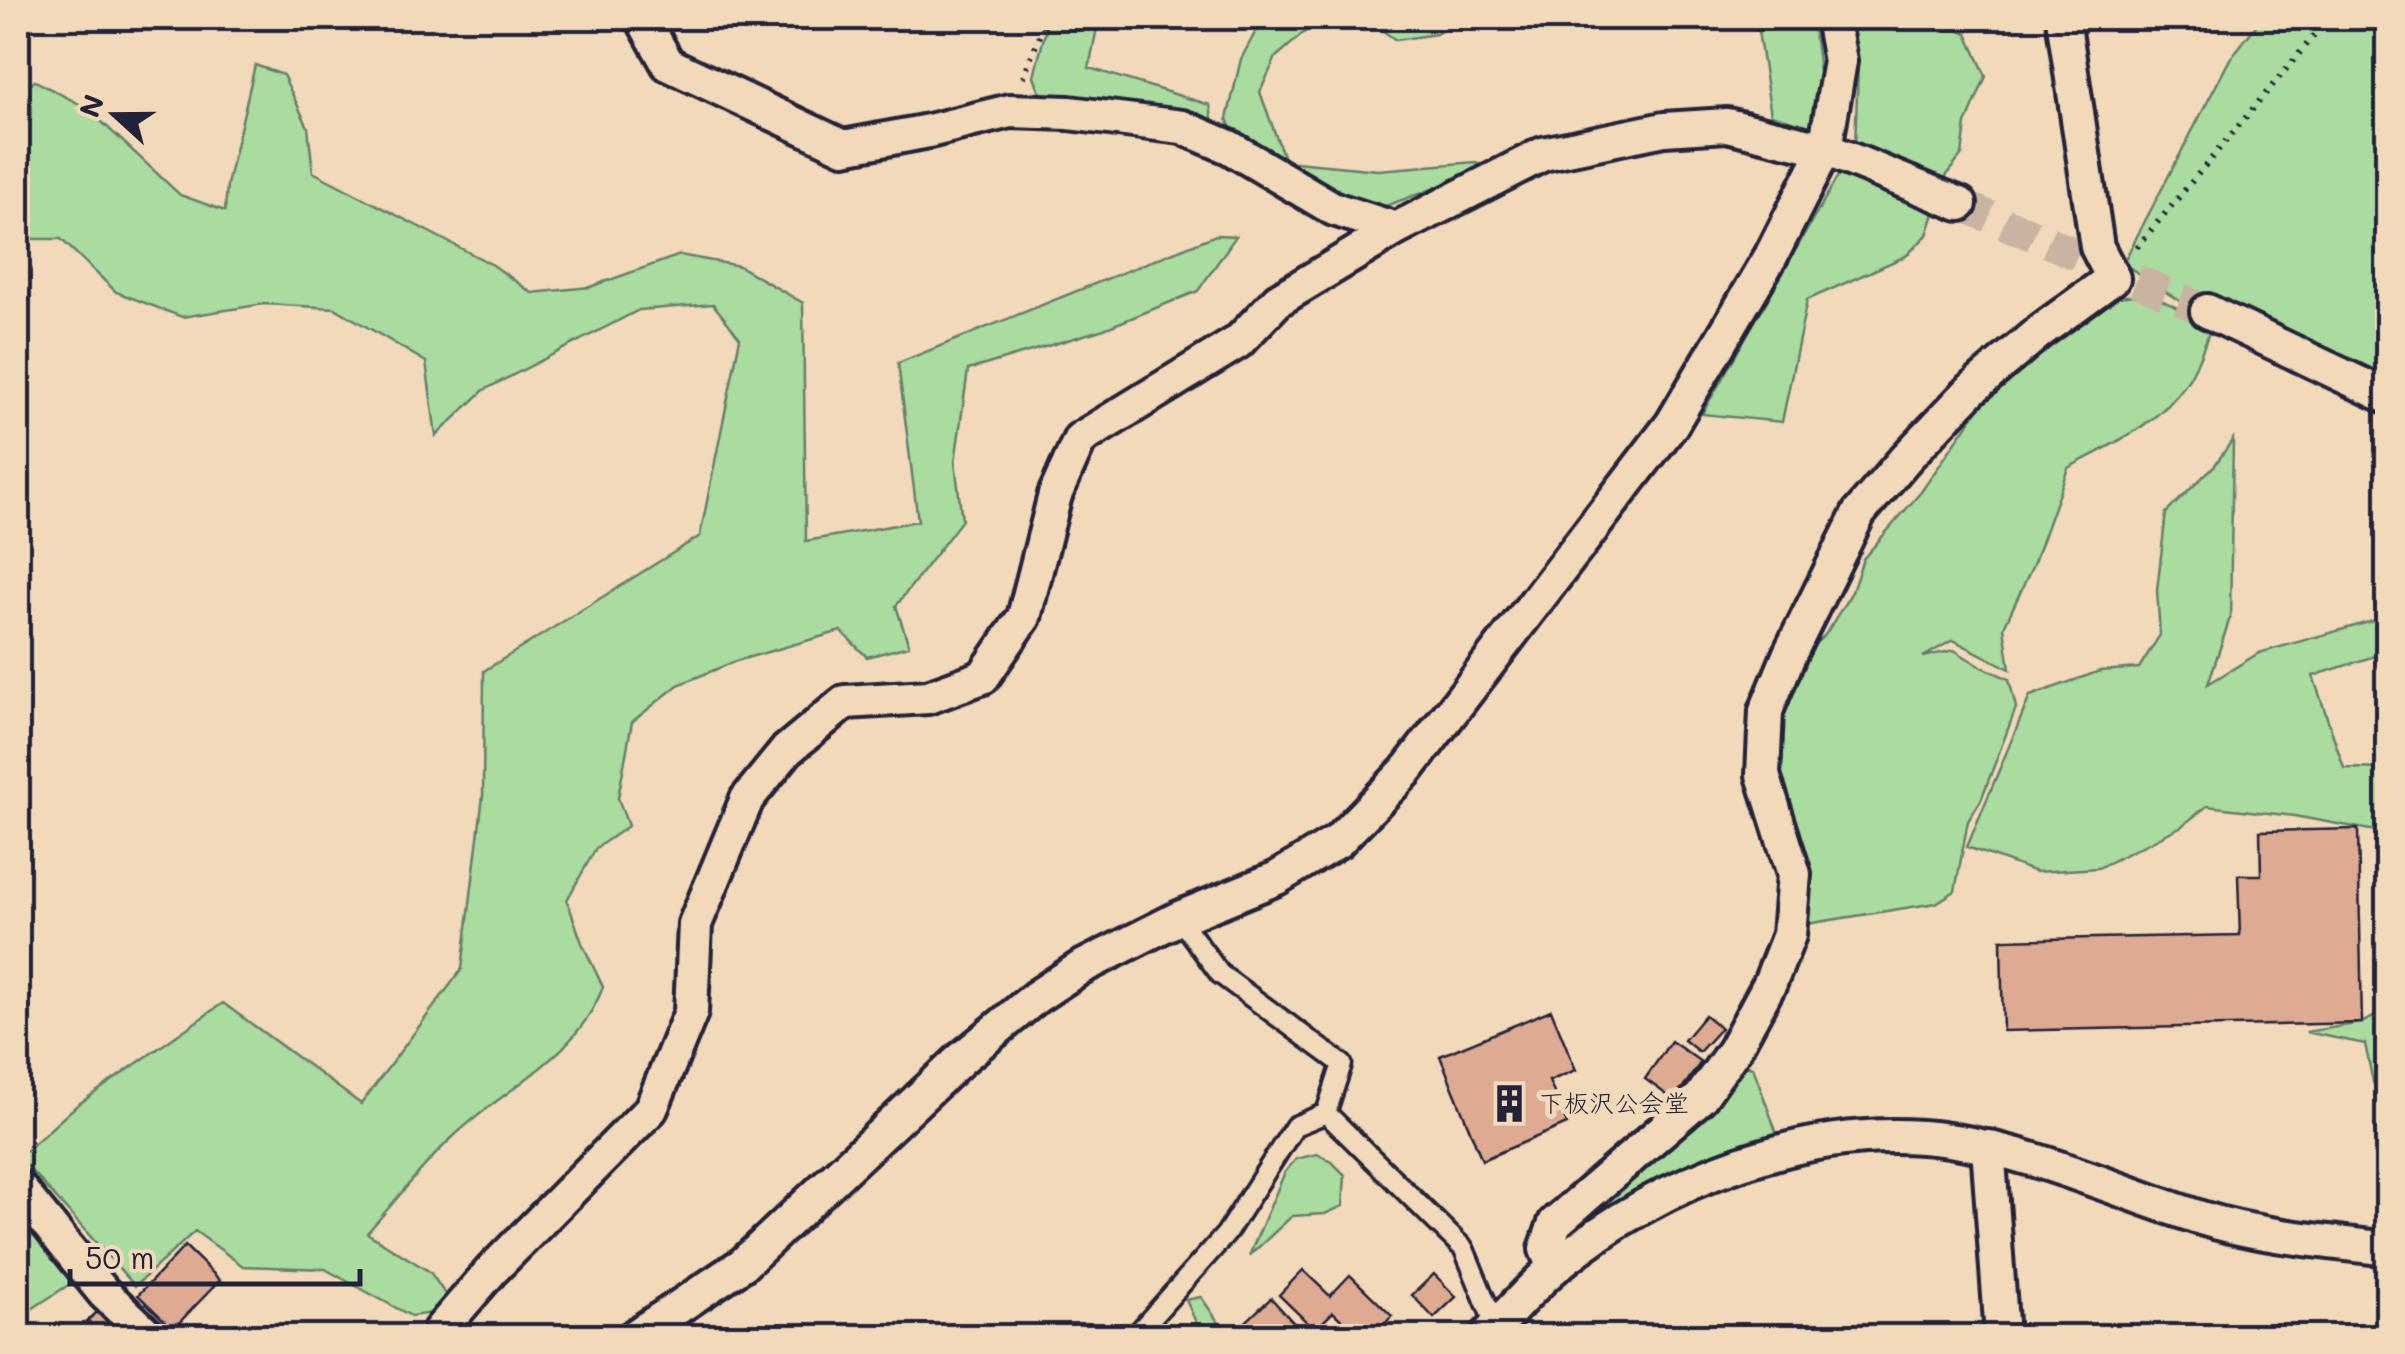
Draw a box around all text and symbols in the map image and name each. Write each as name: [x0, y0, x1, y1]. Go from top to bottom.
north arrow: [65, 65, 165, 165]
text: N: [70, 89, 111, 122]
building icon: 下板沢公会堂: [1488, 1082, 1530, 1124]
place label: 下板沢公会堂: [1539, 1086, 1689, 1118]
scale bar: [70, 1224, 360, 1286]
text: 50 m: [85, 1237, 155, 1277]

